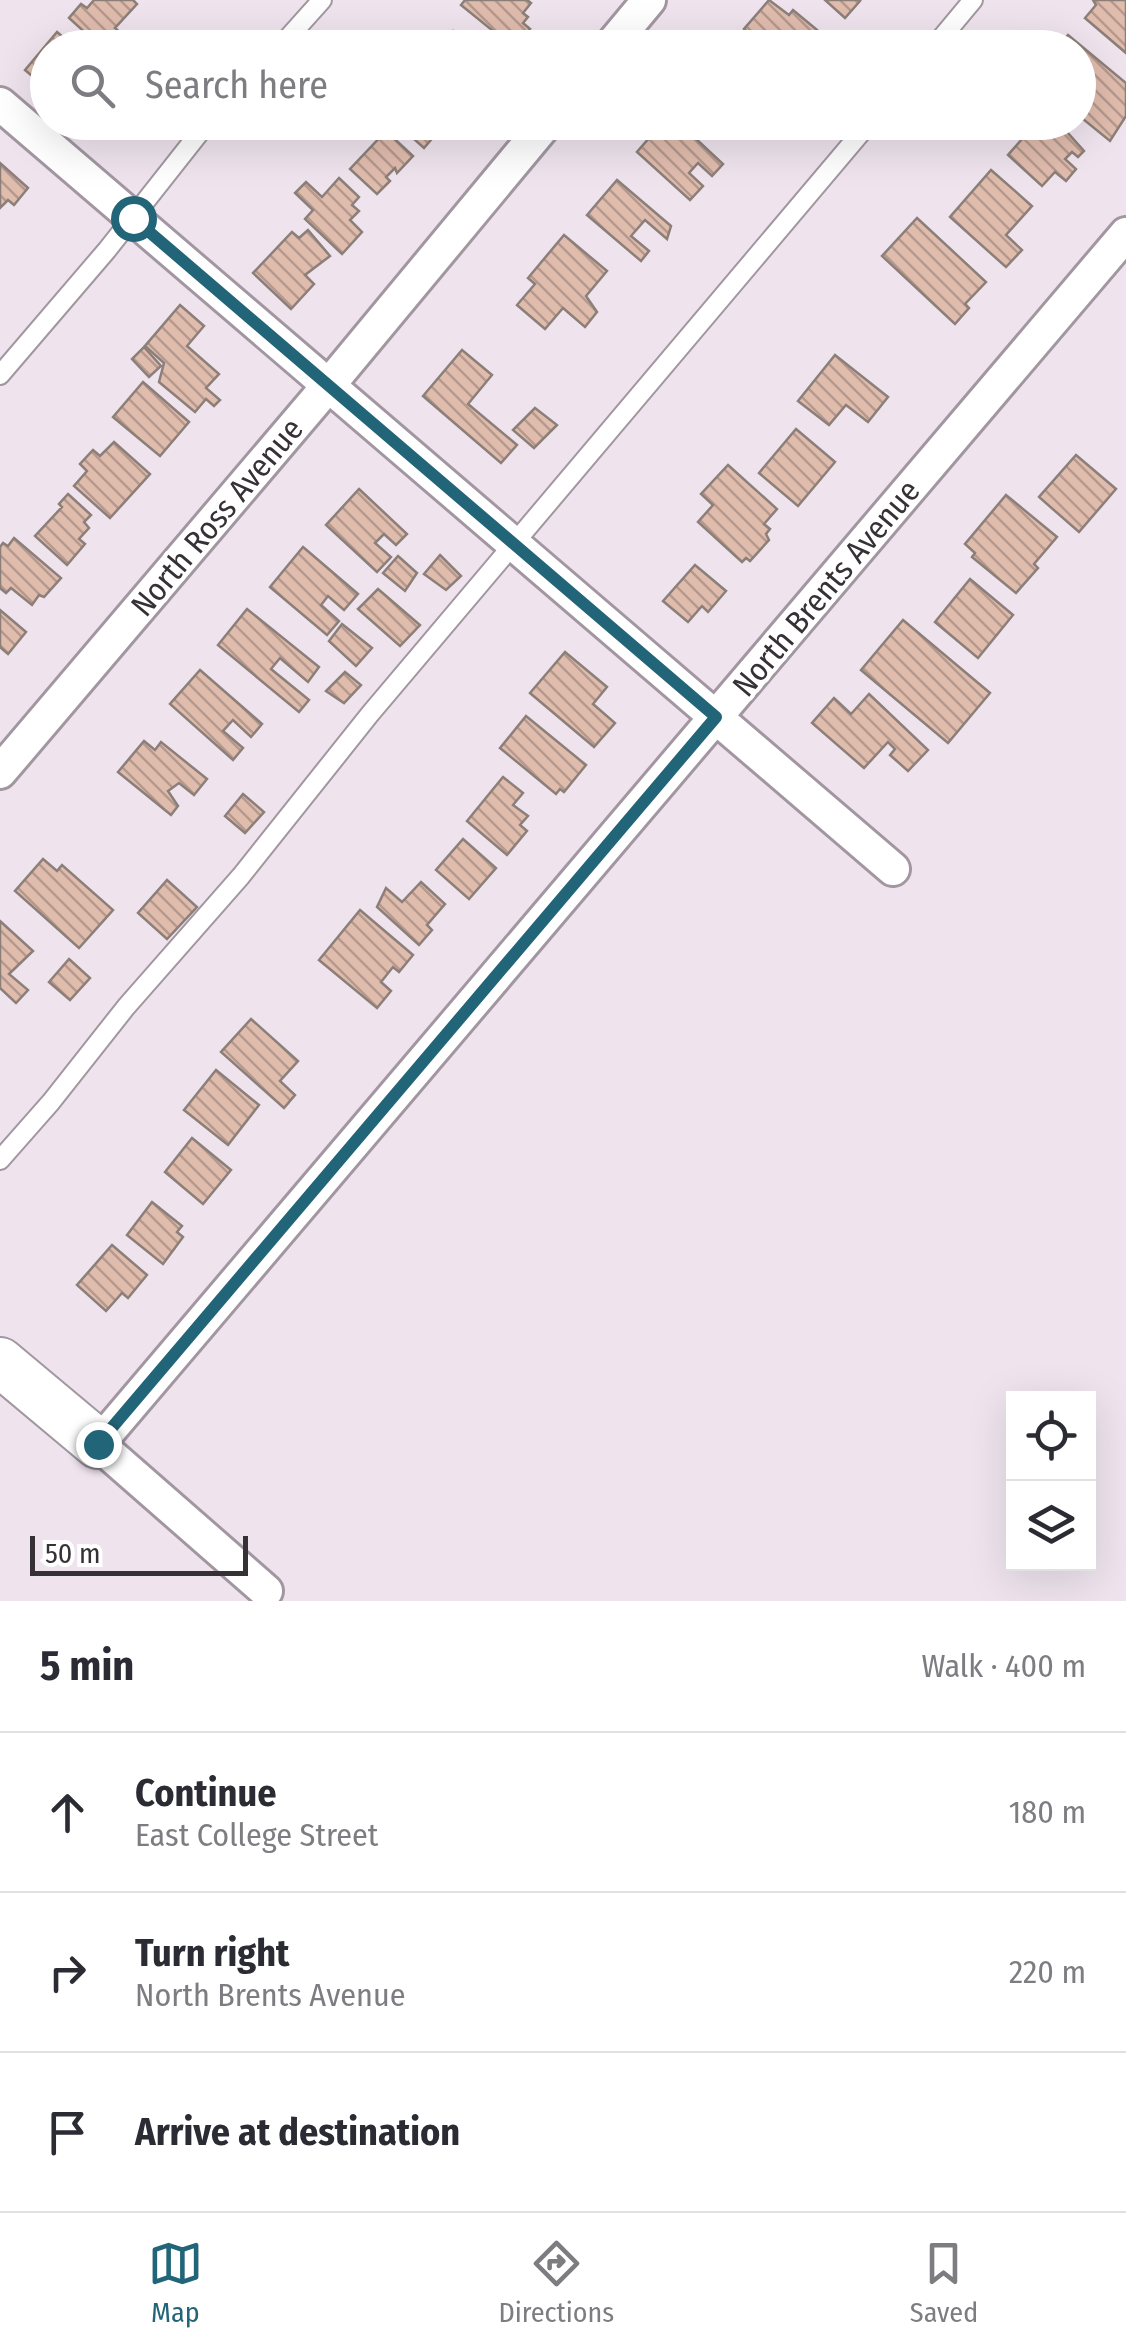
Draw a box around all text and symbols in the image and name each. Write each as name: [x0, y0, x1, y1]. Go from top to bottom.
search box: [30, 30, 1096, 140]
icon: search: [65, 58, 120, 113]
text: Search here: [145, 62, 328, 108]
route start: [111, 196, 157, 242]
street label: North Ross Avenue: [123, 410, 311, 624]
street label: North Brents Avenue: [724, 472, 928, 704]
map controls: [1006, 1391, 1096, 1571]
button: locate: [1006, 1391, 1096, 1481]
route end: [76, 1422, 122, 1468]
button: layers: [1006, 1481, 1096, 1571]
scale bar: [30, 1531, 248, 1576]
text: 50 m: [45, 1537, 101, 1570]
text: 5 min: [40, 1641, 134, 1691]
text: Walk · 400 m: [921, 1647, 1086, 1685]
text: Continue: [135, 1770, 276, 1816]
icon: ahead: [40, 1785, 95, 1840]
text: 180 m: [1009, 1793, 1086, 1831]
text: East College Street: [135, 1816, 378, 1854]
text: Turn right: [135, 1930, 289, 1976]
icon: right: [40, 1945, 95, 2000]
text: 220 m: [1009, 1953, 1086, 1991]
text: North Brents Avenue: [135, 1976, 406, 2014]
icon: arrive: [40, 2105, 95, 2160]
text: Arrive at destination: [135, 2109, 460, 2155]
tab: Map: [148, 2236, 203, 2329]
tab: Directions: [498, 2236, 614, 2329]
tab: Saved: [910, 2236, 978, 2329]

